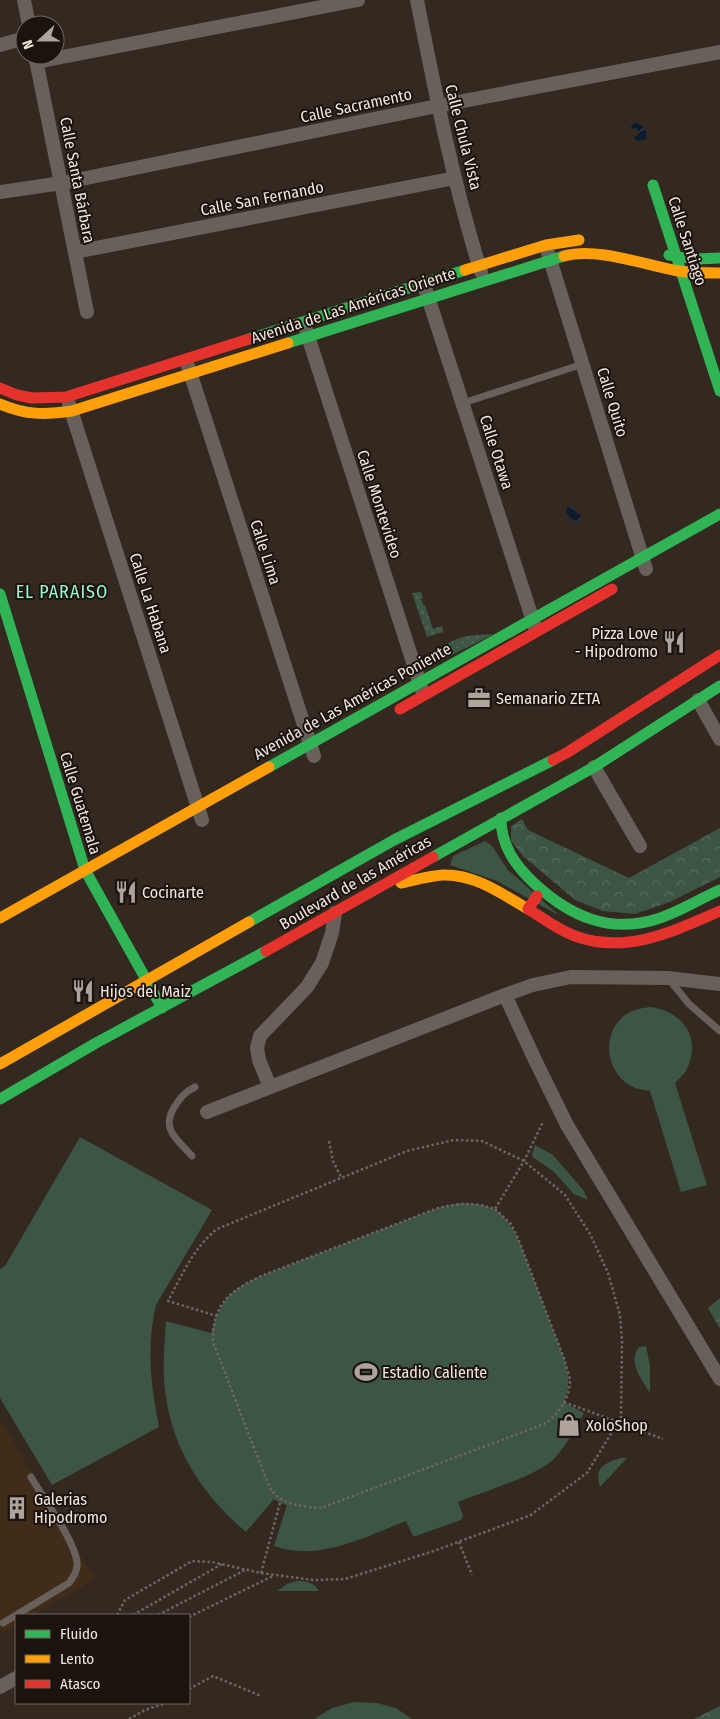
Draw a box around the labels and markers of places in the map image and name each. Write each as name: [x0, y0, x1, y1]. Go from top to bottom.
place label: Pizza Love - Hipodromo: [575, 624, 658, 661]
restaurant icon: Pizza Love - Hipodromo: [661, 629, 687, 655]
office icon: Semanario ZETA: [466, 685, 492, 711]
place label: Semanario ZETA: [496, 689, 601, 708]
restaurant icon: Cocinarte: [113, 879, 139, 905]
place label: Cocinarte: [142, 883, 204, 902]
restaurant icon: Hijos del Maiz: [70, 978, 96, 1004]
place label: Hijos del Maiz: [100, 982, 191, 1001]
sports icon: Estadio Caliente: [353, 1359, 379, 1385]
place label: Estadio Caliente: [382, 1363, 487, 1382]
shop icon: XoloShop: [556, 1412, 582, 1438]
place label: XoloShop: [586, 1416, 648, 1435]
place label: Galerias Hipodromo: [34, 1490, 108, 1527]
building icon: Galerias Hipodromo: [4, 1495, 30, 1521]

